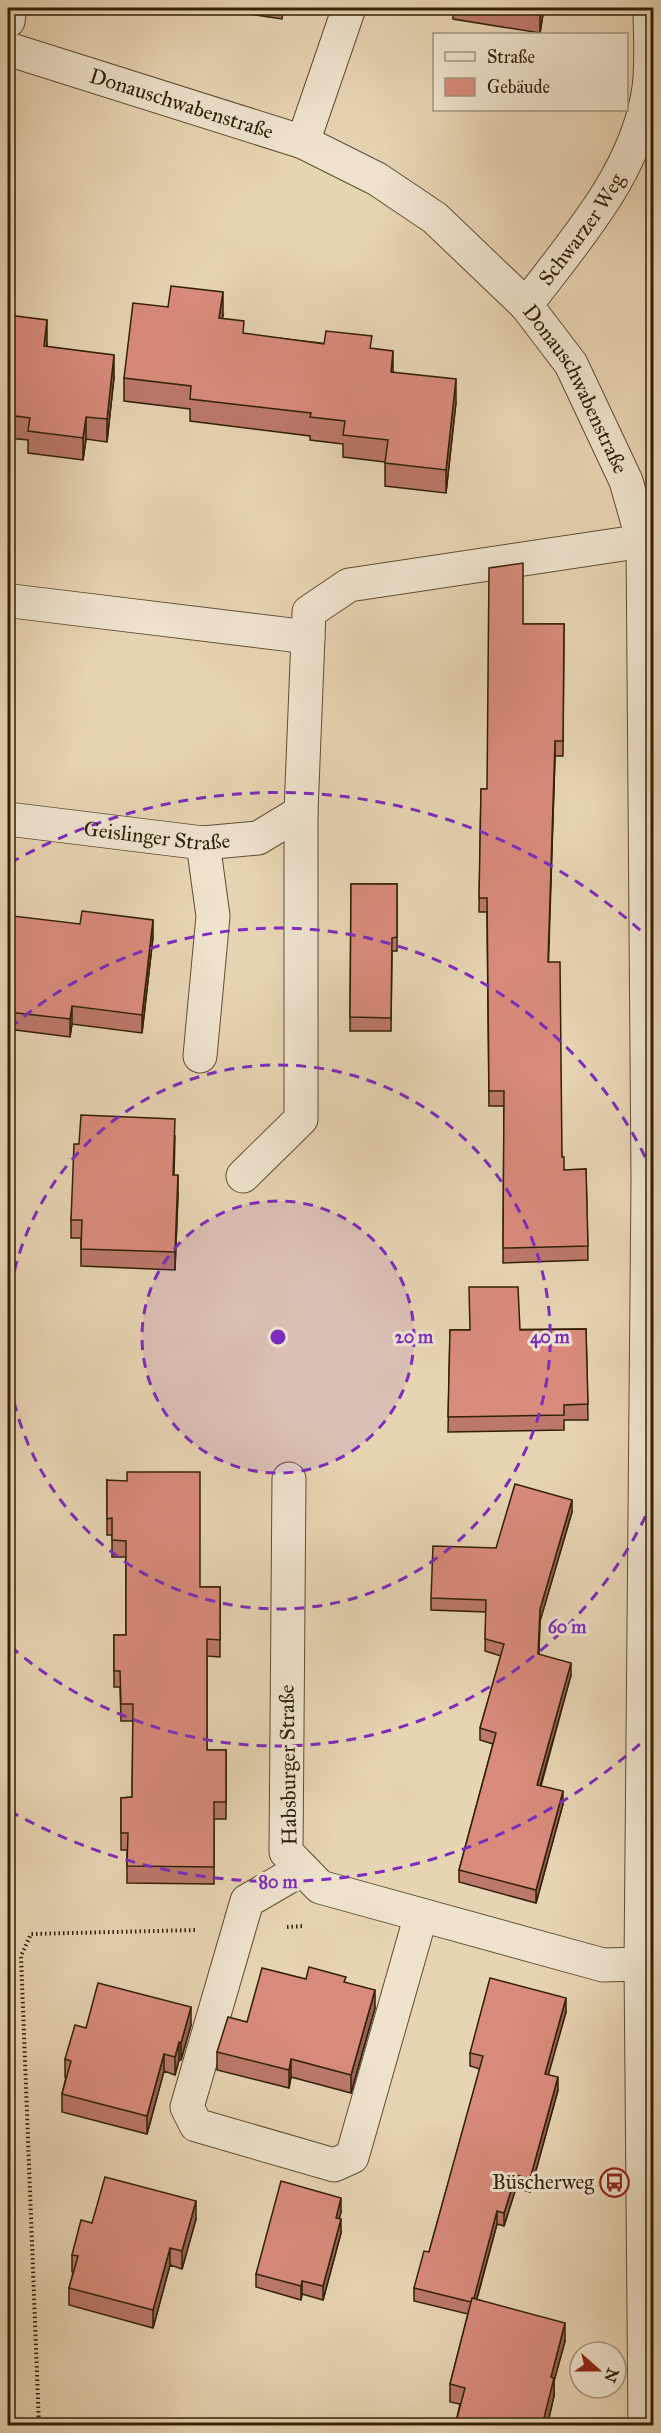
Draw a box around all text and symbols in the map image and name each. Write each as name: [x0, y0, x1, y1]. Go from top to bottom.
legend: [433, 33, 628, 111]
text: Straße: [487, 46, 535, 68]
street label: Donauschwabenstraße: [87, 63, 277, 145]
text: Gebäude: [487, 76, 550, 98]
street label: Schwarzer Weg: [533, 169, 630, 291]
street label: Donauschwabenstraße: [517, 299, 634, 478]
street label: Geislinger Straße: [82, 815, 231, 856]
text: 20 m: [395, 1326, 434, 1348]
text: 40 m: [530, 1326, 571, 1349]
centre of rings: [268, 1327, 288, 1347]
text: 60 m: [548, 1616, 587, 1638]
street label: Habsburger Straße: [274, 1684, 302, 1846]
text: 80 m: [258, 1871, 298, 1893]
bus stop icon: Büscherweg: [599, 2166, 631, 2198]
place label: Büscherweg: [492, 2169, 594, 2195]
north arrow: [568, 2340, 628, 2400]
text: N: [600, 2365, 623, 2385]

